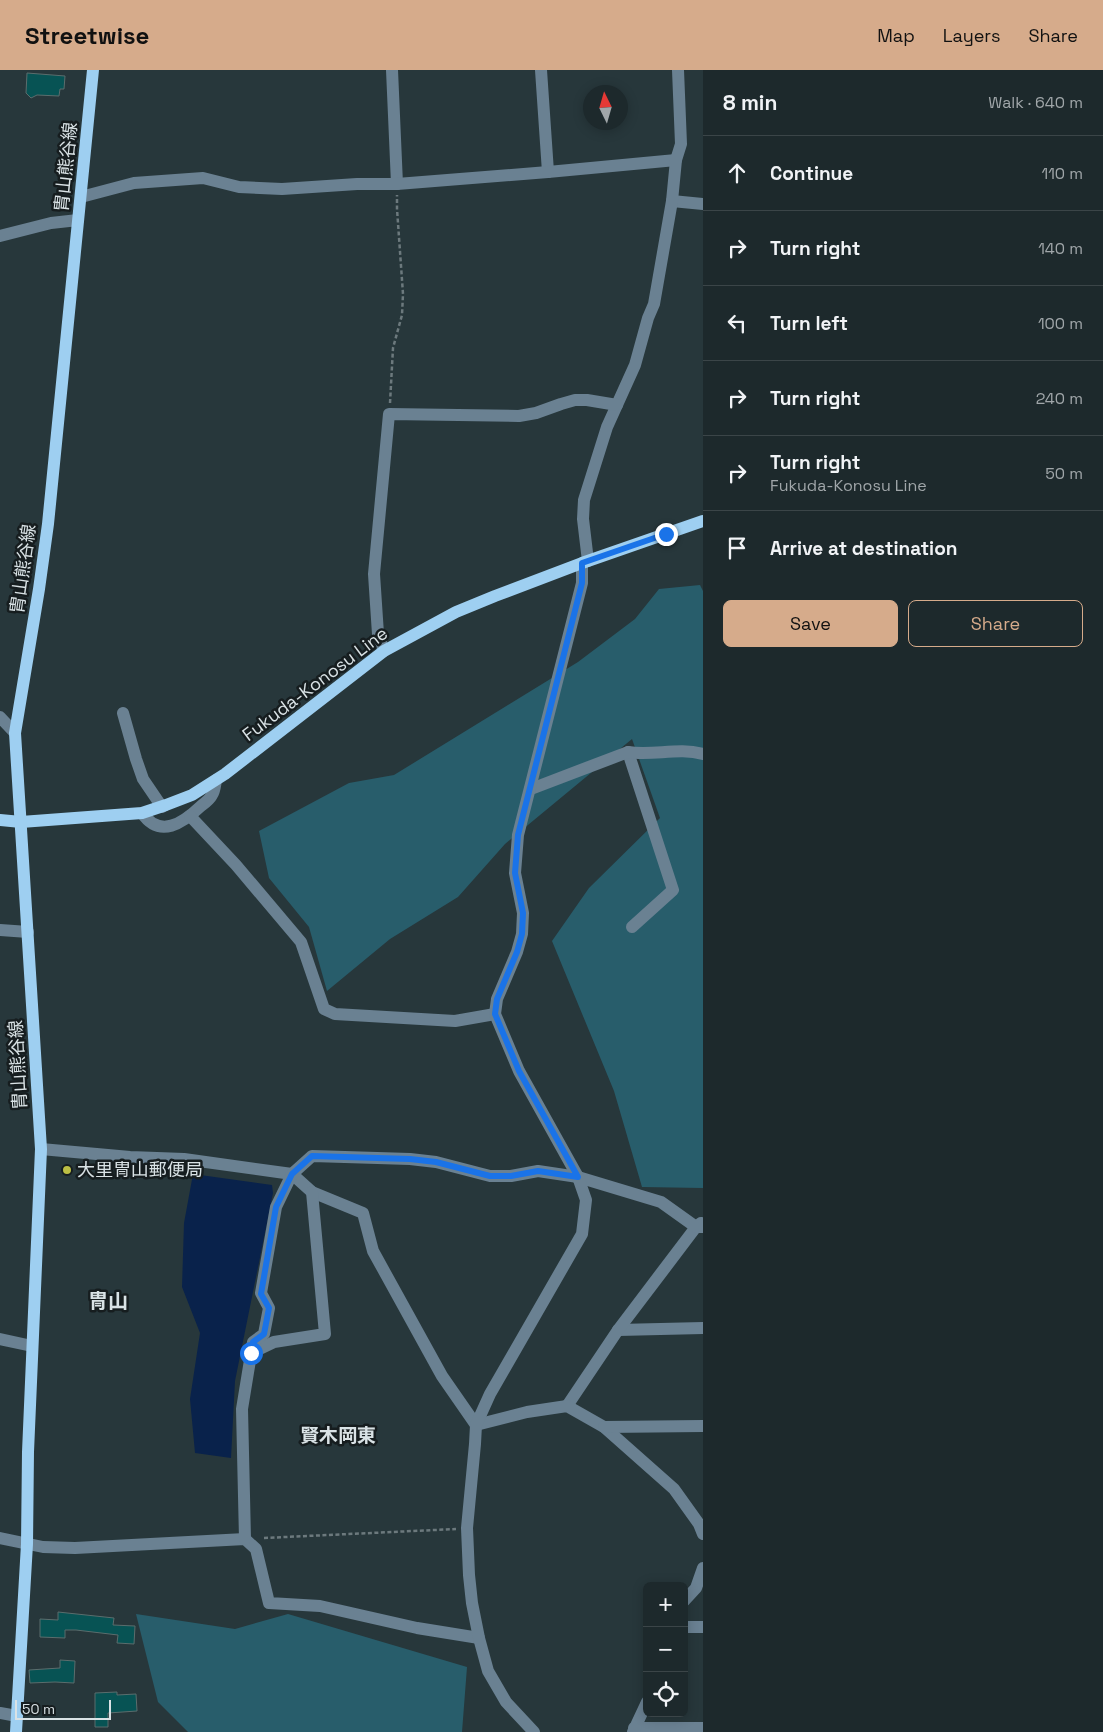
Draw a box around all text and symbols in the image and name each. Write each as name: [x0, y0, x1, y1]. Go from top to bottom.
text: Streetwise: [25, 20, 149, 51]
text: Map: [877, 24, 915, 47]
text: Layers: [943, 24, 1000, 47]
text: Share: [1028, 24, 1078, 47]
north arrow: [583, 85, 628, 130]
text: 8 min: [723, 89, 777, 116]
text: Walk · 640 m: [988, 92, 1083, 113]
street label: 胄山熊谷線: [49, 121, 82, 213]
icon: ahead: [723, 159, 751, 187]
text: Continue: [770, 161, 853, 186]
text: 110 m: [1041, 163, 1083, 184]
icon: right: [723, 234, 751, 262]
text: Turn right: [770, 236, 860, 261]
text: 140 m: [1038, 238, 1083, 259]
icon: left: [723, 309, 751, 337]
text: Turn left: [770, 311, 848, 336]
text: 100 m: [1038, 313, 1083, 334]
icon: right: [723, 384, 751, 412]
text: Turn right: [770, 386, 860, 411]
text: 240 m: [1036, 388, 1083, 409]
text: Turn right: [770, 450, 860, 475]
icon: right: [723, 459, 751, 487]
text: 50 m: [1045, 463, 1083, 484]
text: Fukuda-Konosu Line: [770, 475, 927, 496]
street label: 胄山熊谷線: [5, 523, 40, 615]
route end: [655, 523, 678, 546]
icon: arrive: [723, 534, 751, 562]
text: Arrive at destination: [770, 536, 958, 561]
button: Save: [723, 600, 898, 647]
button: Share: [908, 600, 1083, 647]
street label: Fukuda-Konosu Line: [237, 621, 392, 746]
street label: 胄山熊谷線: [4, 1019, 31, 1111]
place label: 大里冑山郵便局: [77, 1158, 203, 1181]
marker: 大里冑山郵便局: [61, 1164, 73, 1176]
district label: 冑山: [88, 1288, 128, 1314]
route start: [240, 1342, 263, 1365]
district label: 賢木岡東: [300, 1423, 376, 1448]
map controls: [643, 1582, 688, 1717]
button: +: [643, 1582, 688, 1627]
button: −: [643, 1627, 688, 1672]
button: locate: [643, 1672, 688, 1717]
scale bar: [15, 1697, 111, 1720]
text: 50 m: [22, 1700, 55, 1718]

